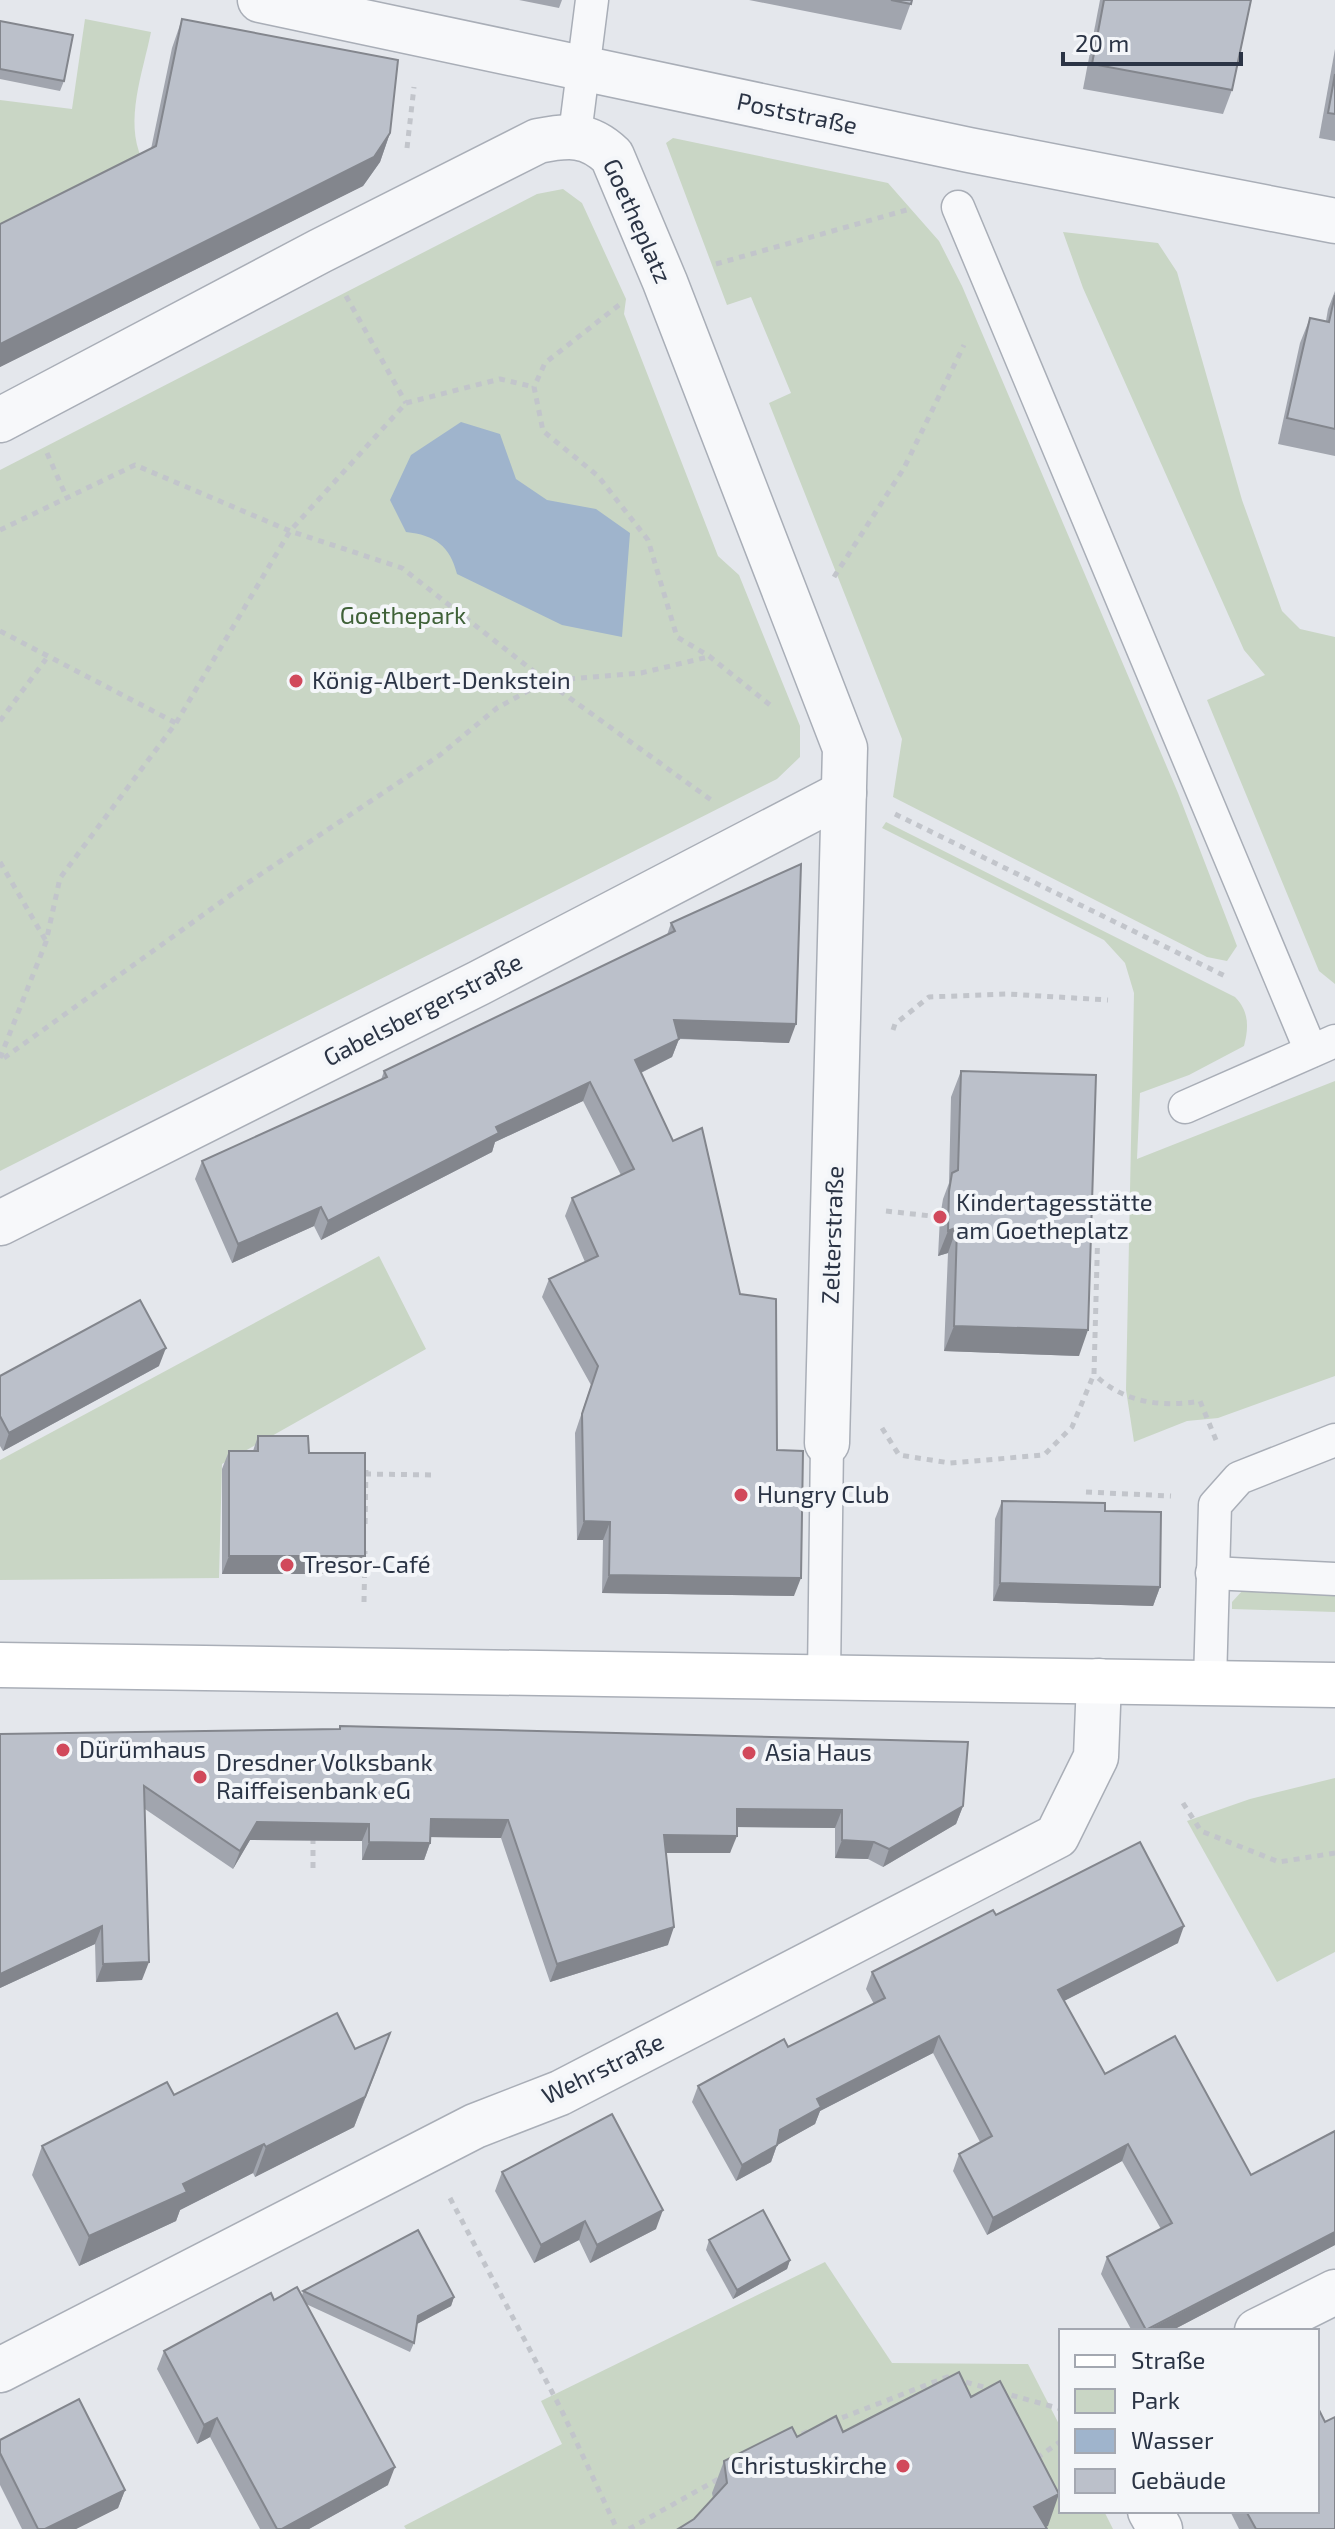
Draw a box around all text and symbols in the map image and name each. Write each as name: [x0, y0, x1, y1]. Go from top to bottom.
scale bar: [1063, 16, 1241, 66]
text: 20 m: [1075, 28, 1129, 57]
street label: Poststraße: [735, 86, 860, 139]
street label: Goetheplatz: [598, 154, 679, 287]
park label: Goethepark: [340, 600, 466, 629]
place label: König-Albert-Denkstein: [312, 665, 571, 694]
marker: König-Albert-Denkstein: [287, 672, 305, 690]
street label: Gabelsbergerstraße: [318, 946, 527, 1071]
street label: Zelterstraße: [815, 1165, 848, 1305]
place label: Kindertagesstätte am Goetheplatz: [956, 1187, 1153, 1244]
marker: Kindertagesstätte am Goetheplatz: [931, 1208, 949, 1226]
place label: Hungry Club: [757, 1479, 889, 1508]
marker: Hungry Club: [732, 1486, 750, 1504]
place label: Tresor-Café: [303, 1549, 431, 1578]
marker: Tresor-Café: [278, 1556, 296, 1574]
place label: Dürümhaus: [79, 1734, 206, 1763]
place label: Asia Haus: [765, 1737, 872, 1766]
marker: Dürümhaus: [54, 1741, 72, 1759]
marker: Asia Haus: [740, 1744, 758, 1762]
place label: Dresdner Volksbank Raiffeisenbank eG: [216, 1747, 433, 1804]
marker: Dresdner Volksbank Raiffeisenbank eG: [191, 1768, 209, 1786]
street label: Wehrstraße: [537, 2026, 668, 2110]
legend: [1059, 2329, 1319, 2513]
text: Straße: [1131, 2345, 1205, 2374]
text: Park: [1131, 2385, 1180, 2414]
text: Wasser: [1131, 2425, 1214, 2454]
place label: Christuskirche: [731, 2450, 887, 2479]
marker: Christuskirche: [894, 2457, 912, 2475]
text: Gebäude: [1131, 2465, 1226, 2494]

